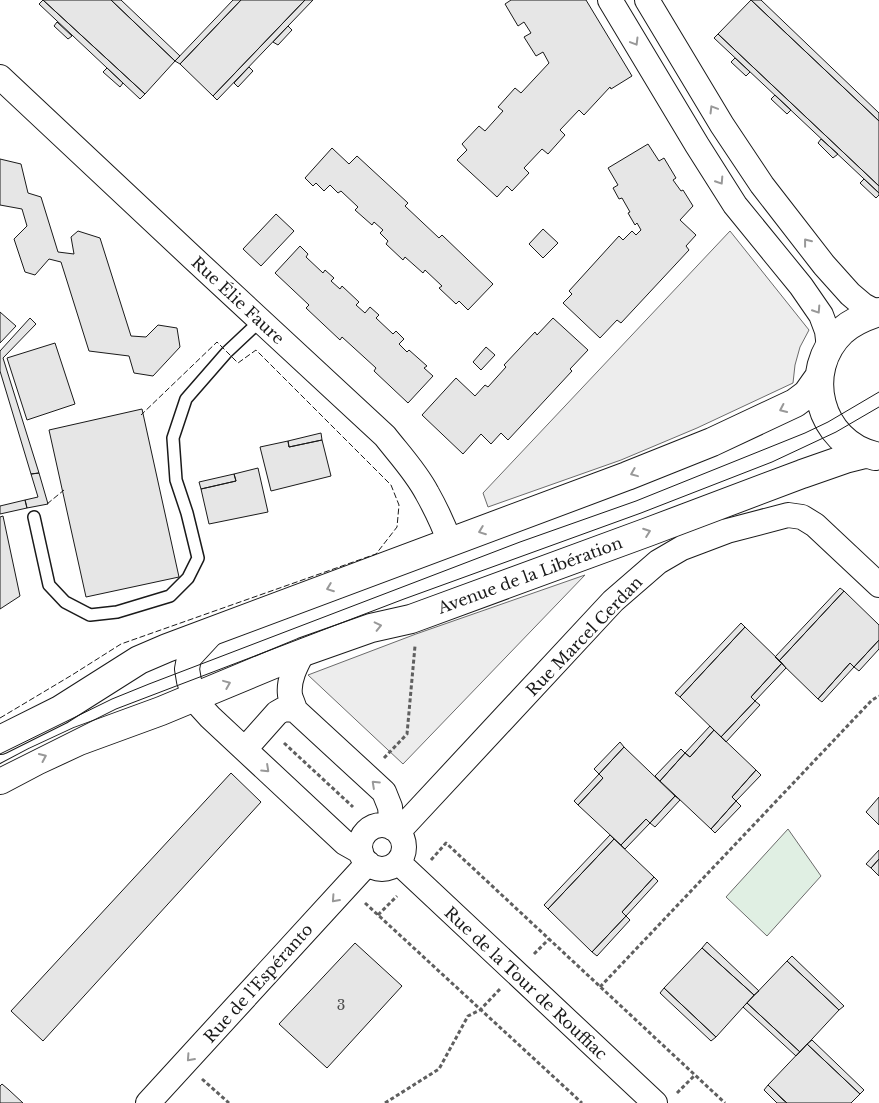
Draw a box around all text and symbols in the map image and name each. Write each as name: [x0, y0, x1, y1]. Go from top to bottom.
one-way arrow: [629, 36, 639, 45]
one-way arrow: [709, 106, 719, 115]
one-way arrow: [713, 175, 723, 184]
one-way arrow: [804, 239, 812, 248]
street label: Rue Élie Faure: [187, 252, 289, 348]
one-way arrow: [811, 305, 820, 314]
one-way arrow: [779, 402, 788, 413]
one-way arrow: [630, 467, 639, 478]
one-way arrow: [478, 525, 487, 535]
one-way arrow: [642, 528, 651, 538]
street label: Avenue de la Libération: [434, 532, 625, 618]
street label: Rue Marcel Cerdan: [522, 572, 646, 700]
one-way arrow: [326, 582, 334, 592]
one-way arrow: [374, 621, 383, 632]
one-way arrow: [222, 679, 230, 689]
one-way arrow: [38, 753, 47, 764]
one-way arrow: [260, 763, 269, 772]
one-way arrow: [371, 781, 380, 790]
one-way arrow: [331, 893, 340, 902]
street label: Rue de la Tour de Rouffiac: [441, 902, 612, 1064]
street label: Rue de l'Espéranto: [199, 919, 317, 1047]
house number: 3: [337, 996, 345, 1014]
one-way arrow: [186, 1052, 195, 1061]

